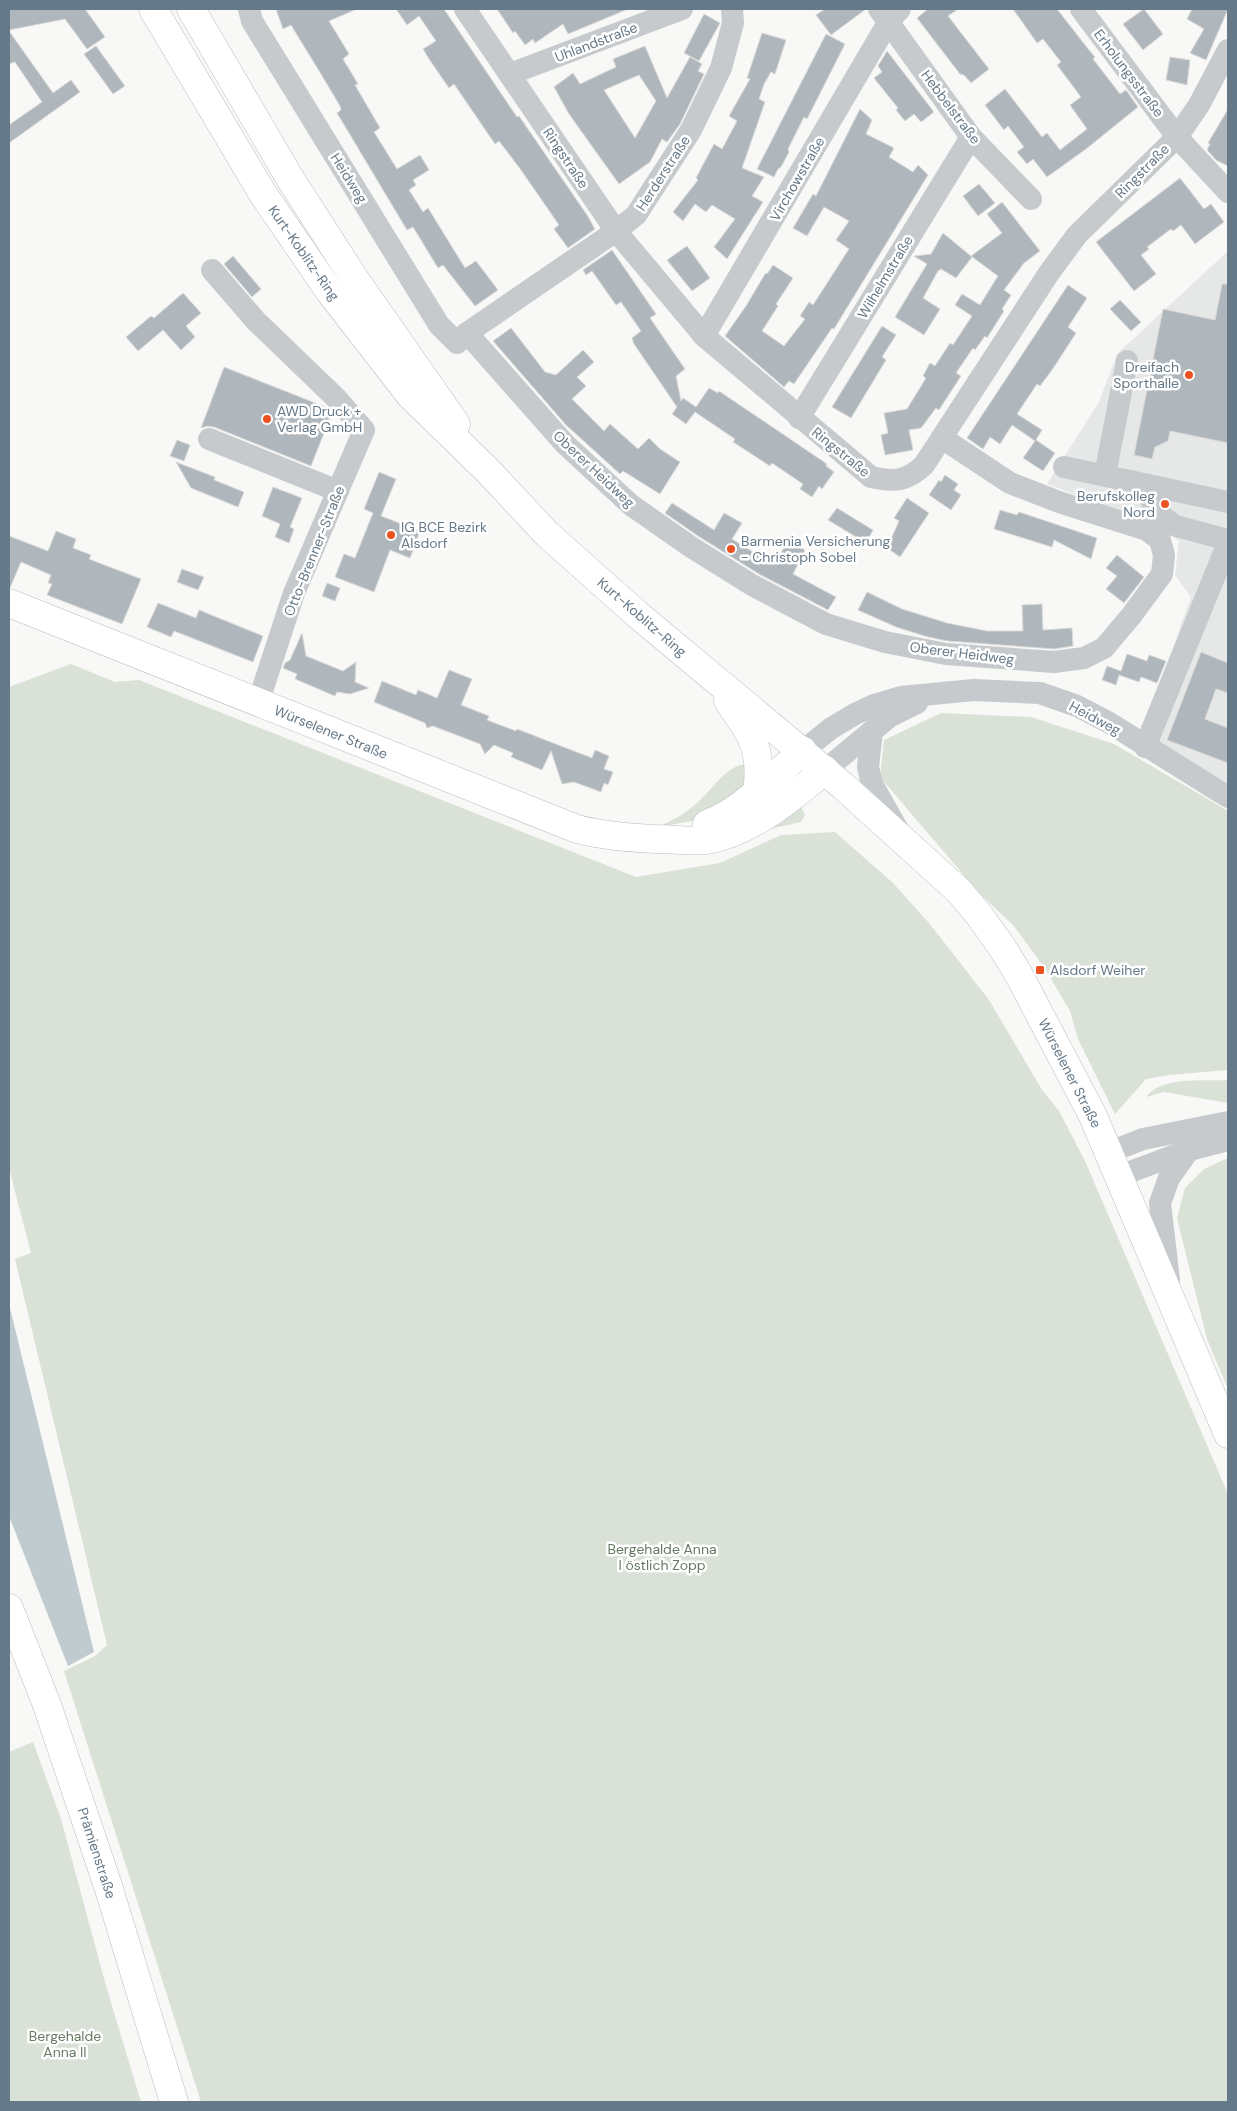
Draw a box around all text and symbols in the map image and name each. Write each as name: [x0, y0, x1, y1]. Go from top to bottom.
street label: Uhlandstraße: [552, 18, 640, 66]
street label: Erholungsstraße: [1090, 25, 1168, 121]
street label: Hebbelstraße: [917, 66, 985, 148]
street label: Ringstraße: [539, 124, 593, 192]
street label: Herderstraße: [632, 132, 694, 214]
street label: Virchowstraße: [766, 134, 828, 224]
street label: Ringstraße: [1111, 140, 1173, 202]
street label: Heidweg: [327, 150, 372, 207]
street label: Kurt-Koblitz-Ring: [264, 202, 344, 304]
street label: Wilhelmstraße: [853, 232, 917, 322]
place label: Dreifach Sporthalle: [1113, 358, 1179, 392]
marker: Dreifach Sporthalle: [1183, 369, 1195, 381]
place label: AWD Druck + Verlag GmbH: [277, 402, 362, 436]
marker: AWD Druck + Verlag GmbH: [261, 413, 273, 425]
street label: Ringstraße: [808, 423, 874, 481]
street label: Oberer Heidweg: [549, 427, 639, 512]
street label: Otto-Brenner-Straße: [280, 483, 348, 619]
place label: Berufskolleg Nord: [1077, 487, 1155, 521]
marker: Berufskolleg Nord: [1159, 498, 1171, 510]
place label: IG BCE Bezirk Alsdorf: [401, 518, 487, 552]
marker: IG BCE Bezirk Alsdorf: [385, 529, 397, 541]
place label: Barmenia Versicherung - Christoph Sobel: [741, 532, 891, 566]
marker: Barmenia Versicherung - Christoph Sobel: [725, 543, 737, 555]
street label: Kurt-Koblitz-Ring: [594, 573, 690, 661]
street label: Oberer Heidweg: [909, 638, 1015, 668]
street label: Heidweg: [1066, 697, 1124, 739]
street label: Würselener Straße: [272, 701, 390, 763]
place label: Alsdorf Weiher: [1050, 961, 1146, 979]
marker: Alsdorf Weiher: [1034, 964, 1046, 976]
street label: Würselener Straße: [1035, 1015, 1105, 1131]
park label: Bergehalde Anna I östlich Zopp: [607, 1540, 717, 1574]
street label: Prämienstraße: [74, 1805, 120, 1901]
park label: Bergehalde Anna II: [29, 2027, 101, 2061]

